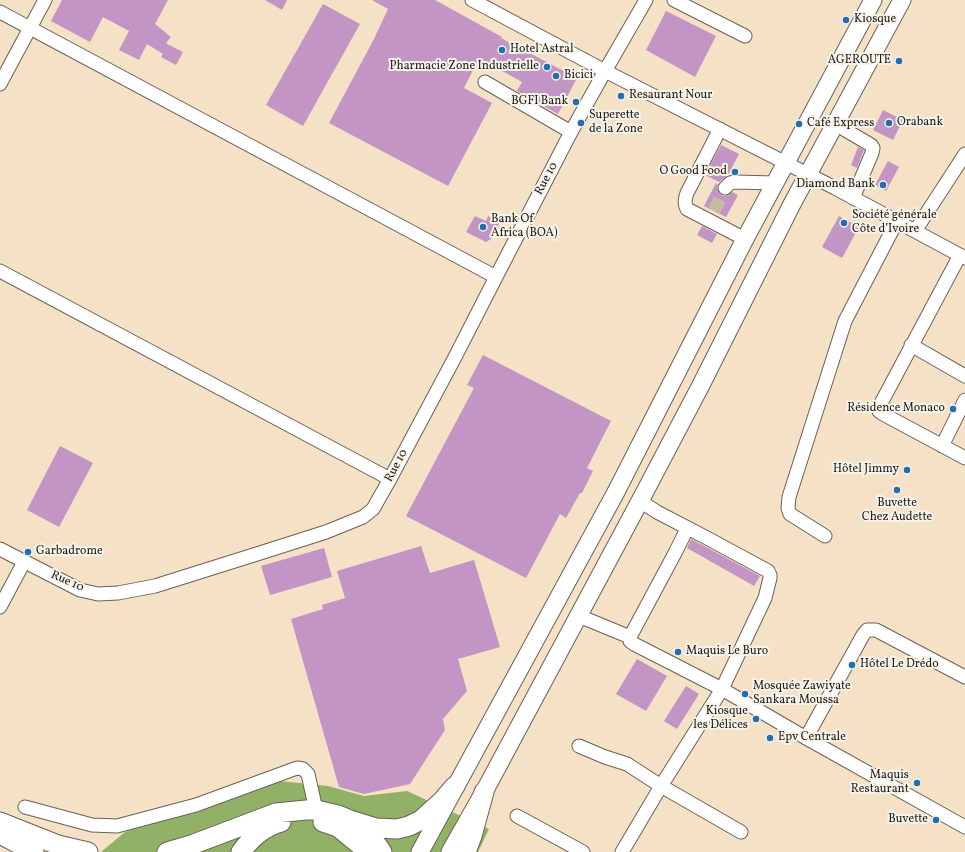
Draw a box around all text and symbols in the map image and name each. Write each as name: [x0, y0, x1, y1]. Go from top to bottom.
place label: Kiosque: [854, 13, 896, 27]
marker: Kiosque: [841, 15, 851, 25]
place label: Hotel Astral: [510, 43, 574, 57]
marker: Hotel Astral: [497, 45, 507, 55]
place label: AGEROUTE: [828, 54, 891, 68]
marker: AGEROUTE: [894, 56, 904, 66]
place label: Pharmacie Zone Industrielle: [390, 60, 539, 74]
marker: Pharmacie Zone Industrielle: [542, 62, 552, 72]
place label: Bicici: [564, 69, 593, 83]
marker: Bicici: [551, 71, 561, 81]
place label: Resaurant Nour: [629, 89, 712, 103]
marker: Resaurant Nour: [616, 91, 626, 101]
place label: BGFI Bank: [511, 95, 568, 109]
marker: BGFI Bank: [571, 97, 581, 107]
place label: Superette de la Zone: [589, 109, 643, 137]
place label: Orabank: [897, 116, 943, 130]
place label: Café Express: [807, 117, 874, 131]
marker: Superette de la Zone: [576, 118, 586, 128]
marker: Orabank: [884, 118, 894, 128]
marker: Café Express: [794, 119, 804, 129]
street label: Rue 10: [532, 160, 562, 198]
place label: O Good Food: [659, 165, 727, 179]
marker: O Good Food: [730, 167, 740, 177]
place label: Diamond Bank: [796, 178, 875, 192]
marker: Diamond Bank: [878, 180, 888, 190]
place label: Société générale Côte d’Ivoire: [852, 209, 937, 237]
place label: Bank Of Africa (BOA): [491, 213, 557, 241]
marker: Société générale Côte d’Ivoire: [839, 218, 849, 228]
marker: Bank Of Africa (BOA): [478, 222, 488, 232]
place label: Résidence Monaco: [847, 402, 945, 416]
marker: Résidence Monaco: [948, 404, 958, 414]
street label: Rue 10: [382, 447, 412, 485]
place label: Hôtel Jimmy: [833, 463, 899, 477]
marker: Hôtel Jimmy: [902, 465, 912, 475]
marker: Buvette Chez Audette: [892, 485, 902, 495]
place label: Buvette Chez Audette: [862, 497, 932, 525]
place label: Garbadrome: [36, 545, 103, 559]
marker: Garbadrome: [23, 547, 33, 557]
street label: Rue 10: [48, 568, 86, 596]
place label: Maquis Le Buro: [686, 645, 768, 659]
marker: Maquis Le Buro: [673, 647, 683, 657]
place label: Hôtel Le Drédo: [860, 658, 939, 672]
marker: Hôtel Le Drédo: [847, 660, 857, 670]
place label: Mosquée Zawiyate Sankara Moussa: [753, 680, 851, 708]
marker: Mosquée Zawiyate Sankara Moussa: [740, 689, 750, 699]
place label: Kiosque les Délices: [693, 705, 748, 733]
marker: Kiosque les Délices: [751, 714, 761, 724]
place label: Epv Centrale: [778, 731, 846, 745]
marker: Epv Centrale: [765, 733, 775, 743]
place label: Maquis Restaurant: [851, 769, 909, 797]
marker: Maquis Restaurant: [912, 778, 922, 788]
place label: Buvette: [888, 813, 928, 827]
marker: Buvette: [931, 815, 941, 825]

